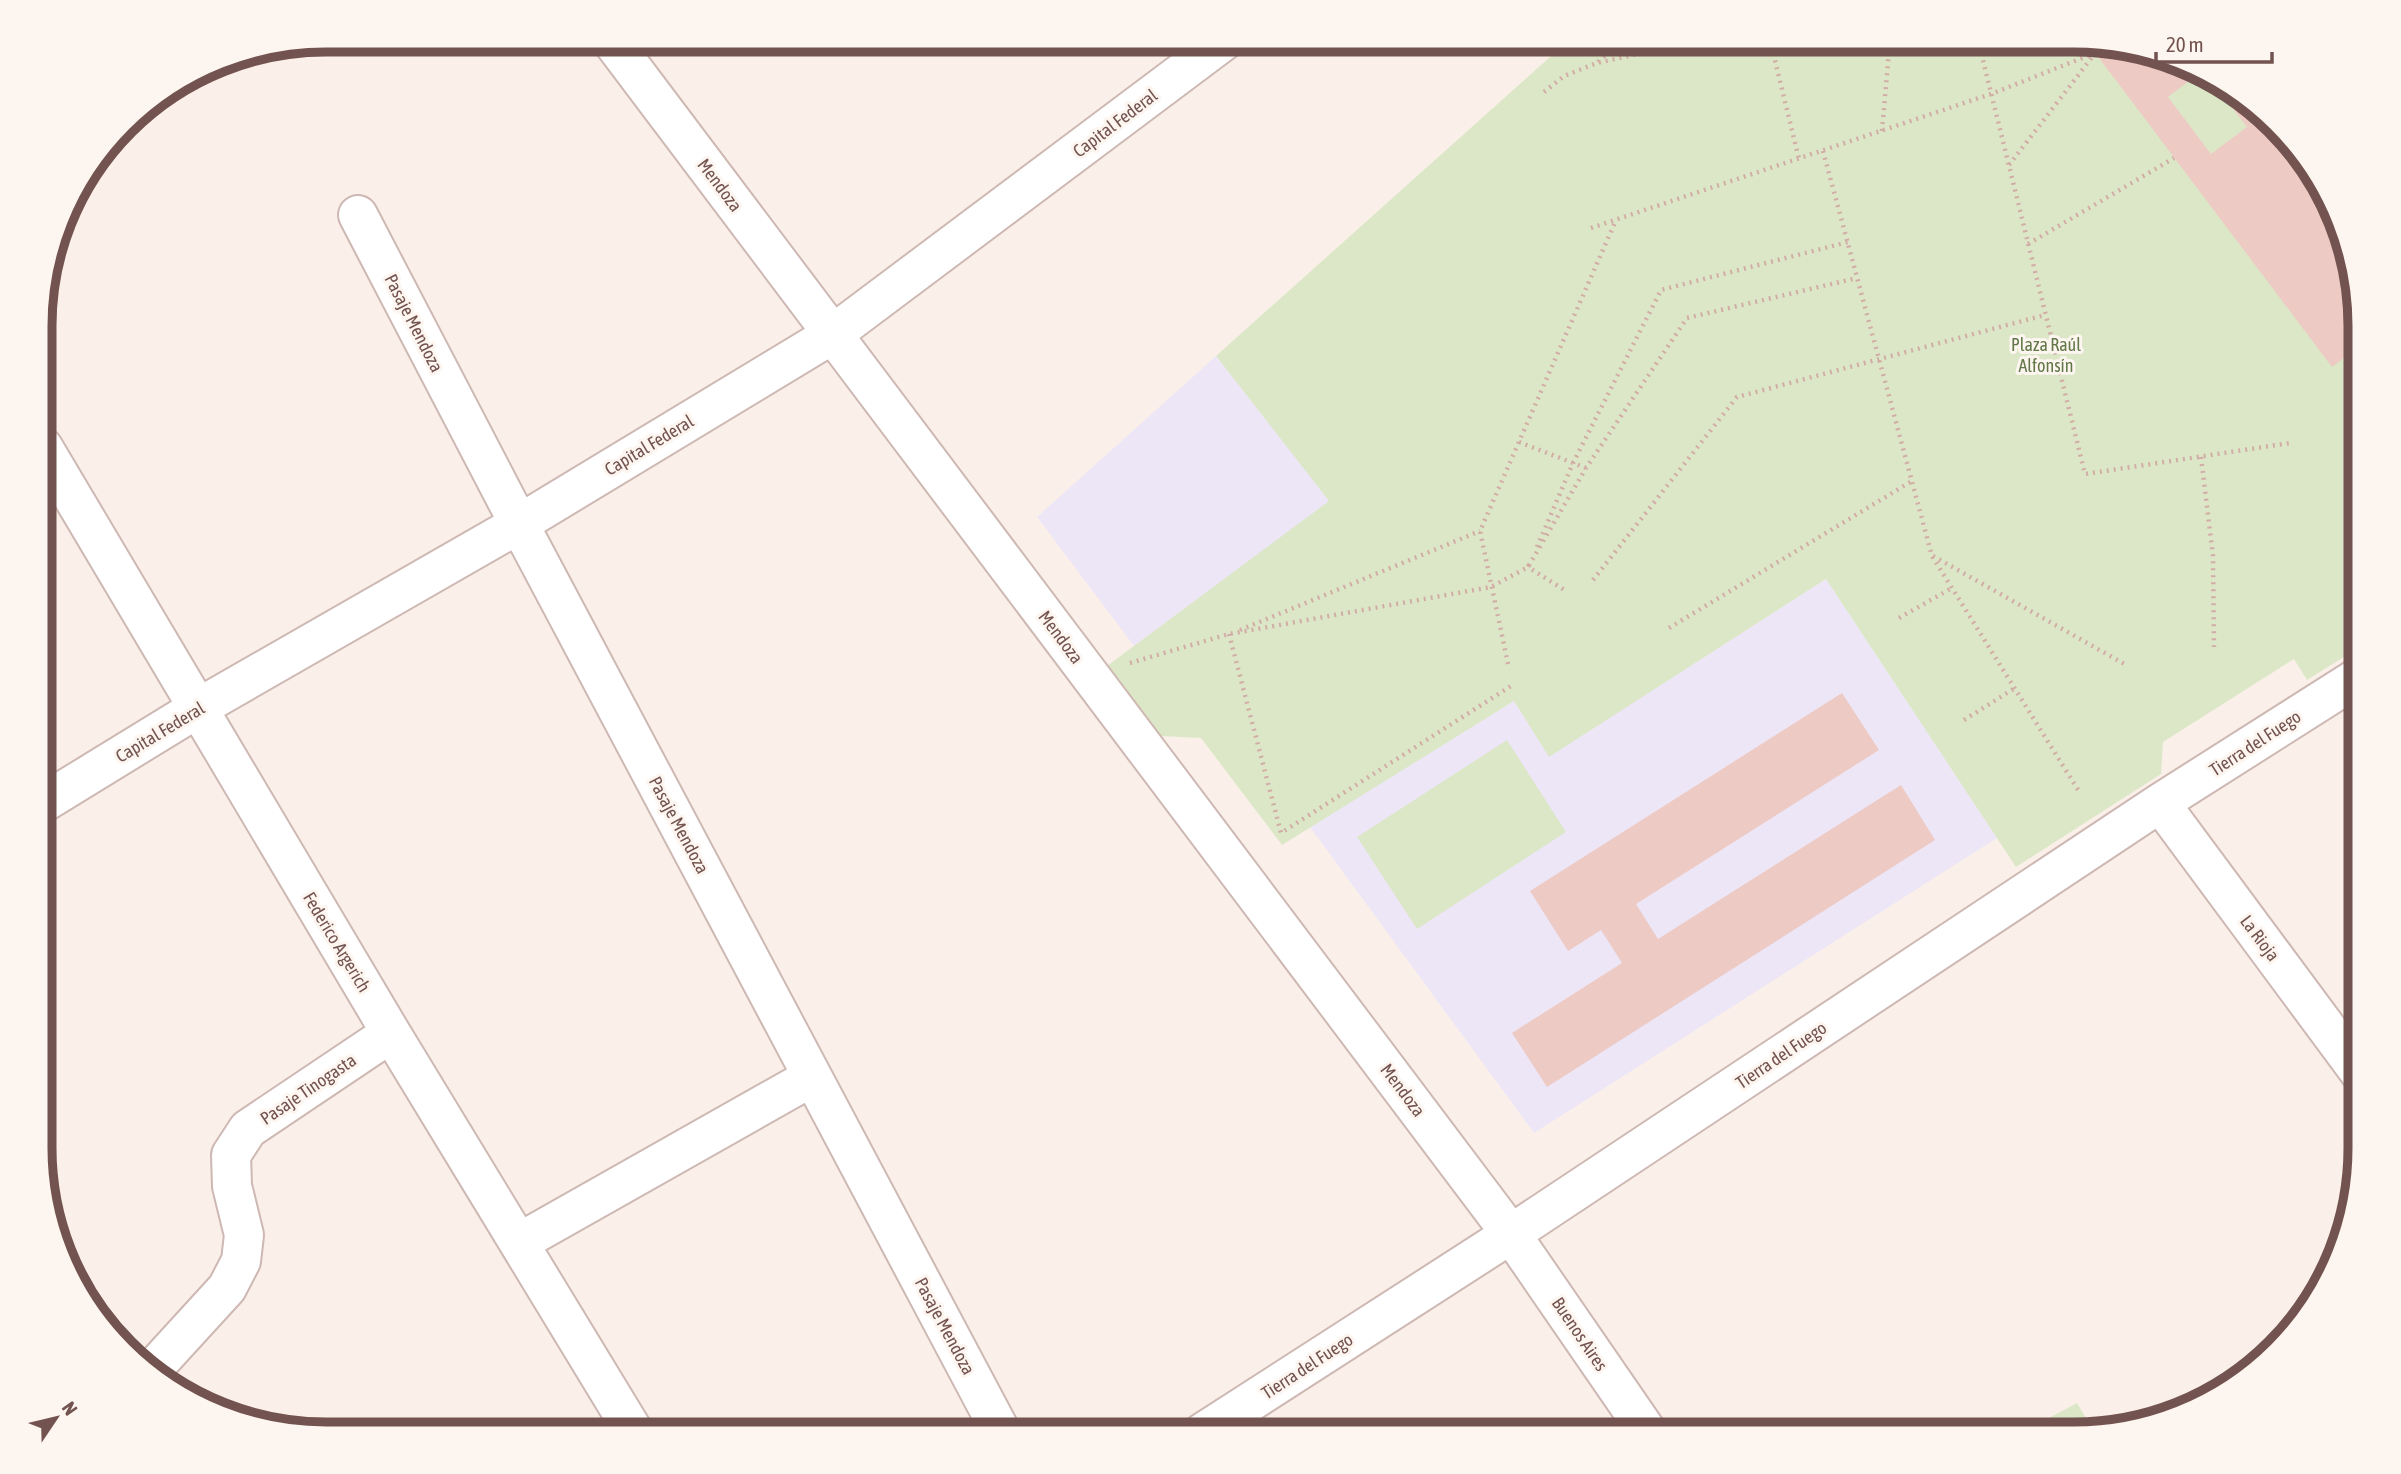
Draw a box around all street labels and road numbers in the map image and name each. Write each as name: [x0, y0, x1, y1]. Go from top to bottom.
street label: Capital Federal: [1069, 84, 1161, 161]
street label: Mendoza: [693, 154, 747, 216]
street label: Pasaje Mendoza: [380, 271, 448, 375]
street label: Capital Federal: [601, 410, 697, 480]
street label: Mendoza: [1034, 606, 1088, 668]
street label: Capital Federal: [112, 697, 208, 767]
street label: Tierra del Fuego: [2205, 706, 2305, 780]
street label: Pasaje Mendoza: [645, 773, 713, 877]
street label: Federico Argerich: [299, 888, 375, 996]
street label: La Rioja: [2236, 911, 2284, 965]
street label: Tierra del Fuego: [1732, 1017, 1830, 1093]
street label: Pasaje Tinogasta: [256, 1049, 360, 1129]
street label: Mendoza: [1376, 1059, 1430, 1121]
street label: Pasaje Mendoza: [911, 1274, 979, 1378]
street label: Buenos Aires: [1548, 1293, 1612, 1375]
street label: Tierra del Fuego: [1257, 1329, 1357, 1403]

